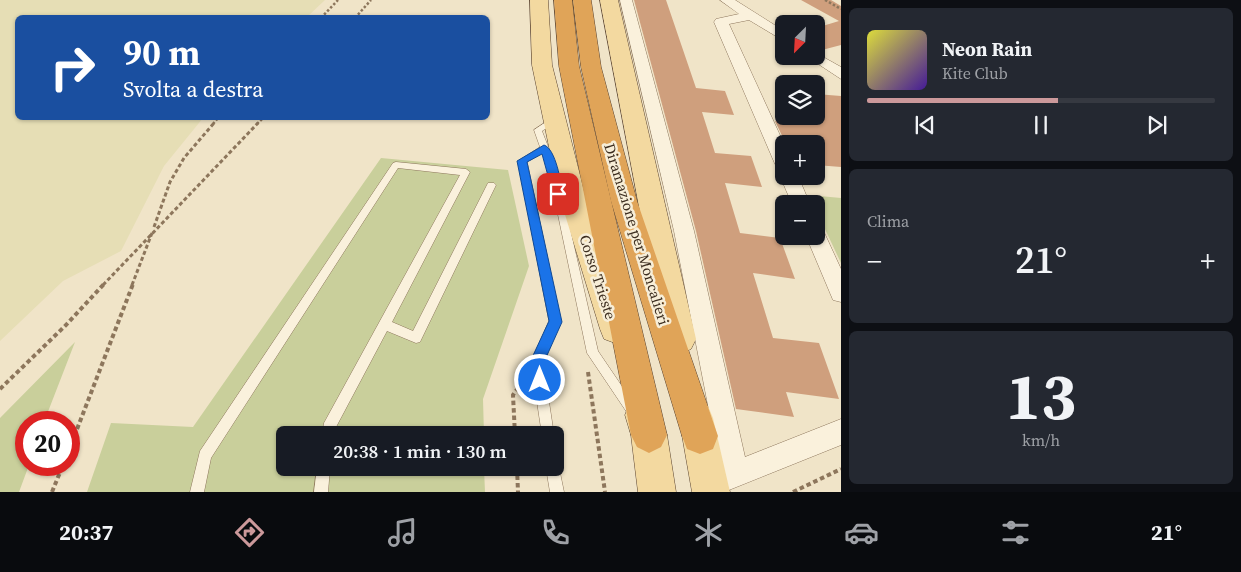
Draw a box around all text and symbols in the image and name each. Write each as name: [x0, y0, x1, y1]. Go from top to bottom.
north arrow: [775, 15, 825, 65]
map controls: [775, 15, 825, 245]
text: 90 m: [123, 29, 200, 77]
icon: right: [40, 35, 105, 100]
text: Neon Rain: [942, 36, 1032, 62]
text: Kite Club: [942, 62, 1008, 84]
text: Svolta a destra: [123, 74, 263, 104]
button: layers: [775, 75, 825, 125]
icon: previous: [911, 111, 939, 139]
icon: pause: [1027, 111, 1055, 139]
icon: next: [1143, 111, 1171, 139]
button: +: [775, 135, 825, 185]
street label: Diramazione per Moncalieri: [599, 141, 675, 327]
pin: [537, 173, 579, 215]
icon: arrive: [544, 180, 572, 208]
button: −: [775, 195, 825, 245]
text: Clima: [867, 210, 909, 232]
street label: Corso Trieste: [574, 232, 622, 322]
text: 21°: [1015, 234, 1067, 286]
text: −: [867, 242, 882, 280]
text: +: [1200, 242, 1215, 280]
text: 13: [1006, 352, 1076, 441]
position arrow: [513, 353, 565, 405]
speed limit sign: 20: [15, 411, 80, 476]
text: km/h: [1022, 429, 1060, 451]
text: 20:38 · 1 min · 130 m: [333, 438, 507, 464]
icon: directions: [232, 515, 267, 550]
icon: music: [385, 515, 420, 550]
icon: phone: [538, 515, 573, 550]
icon: climate: [691, 515, 726, 550]
icon: car: [844, 515, 879, 550]
icon: filters: [998, 515, 1033, 550]
text: 20:37: [59, 517, 113, 547]
text: 21°: [1151, 517, 1182, 547]

